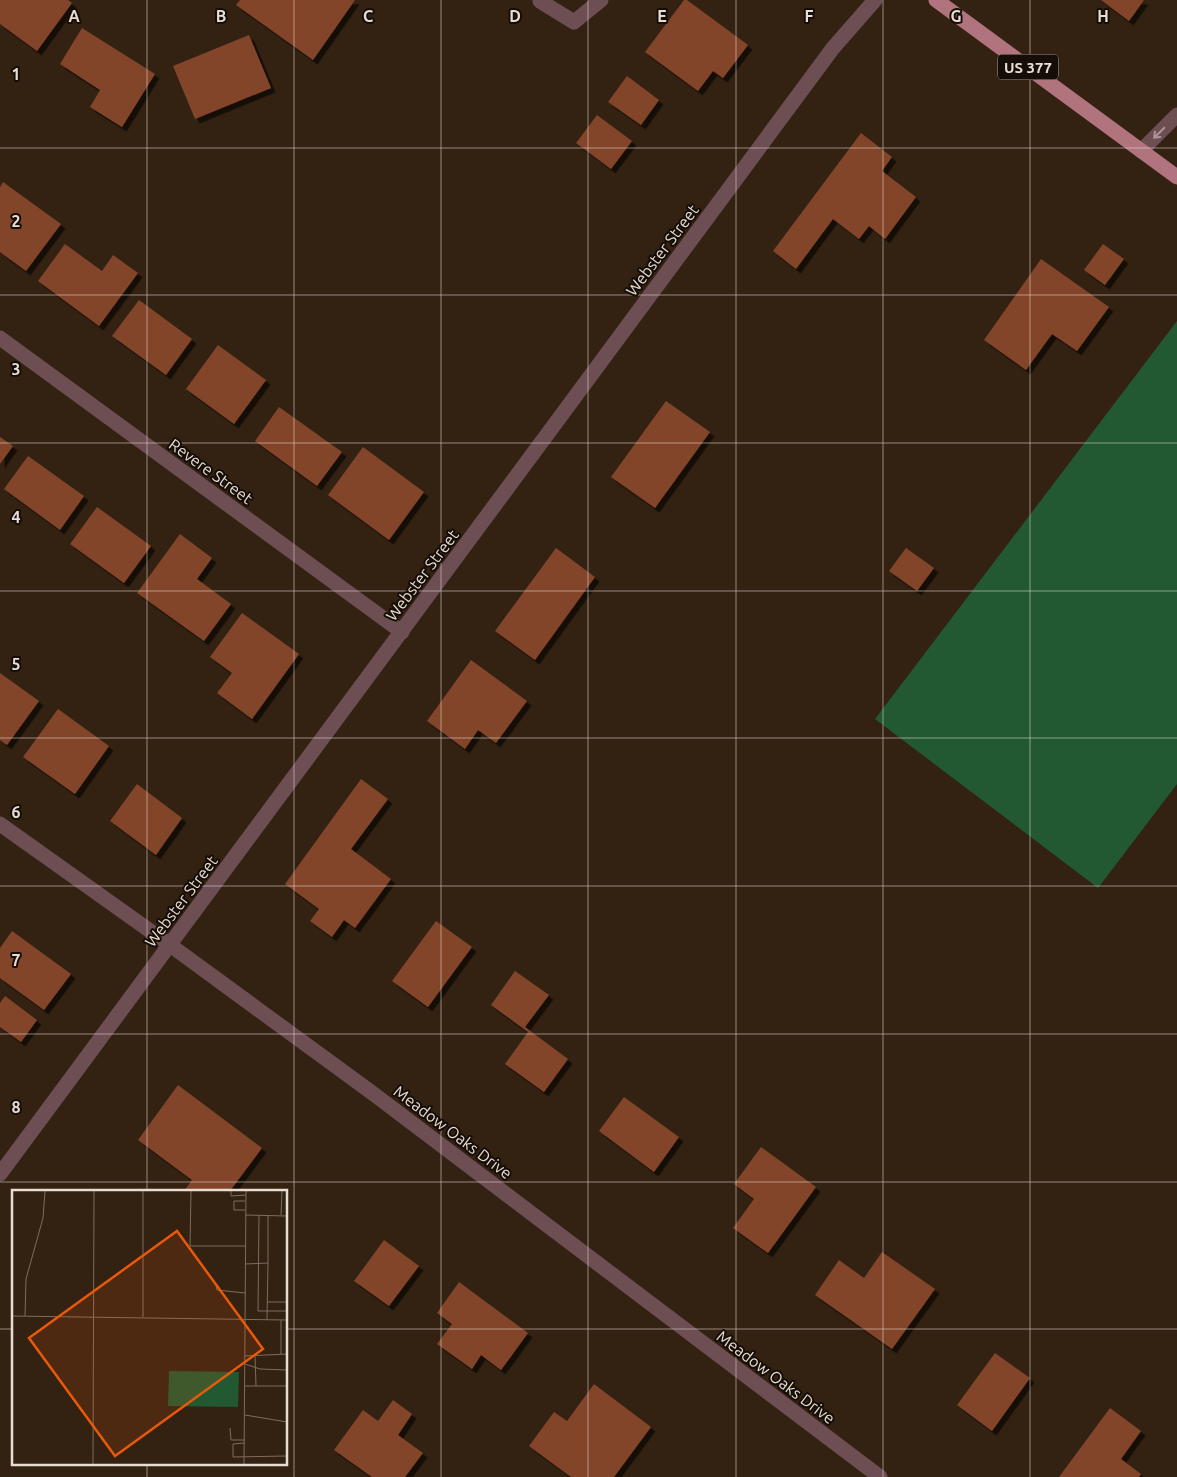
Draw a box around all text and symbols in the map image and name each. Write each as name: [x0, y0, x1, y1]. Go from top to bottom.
text: A: [68, 7, 80, 25]
text: B: [216, 7, 226, 25]
text: C: [363, 7, 373, 25]
text: D: [509, 7, 521, 25]
text: E: [657, 7, 667, 25]
text: F: [805, 7, 814, 25]
text: G: [950, 7, 962, 25]
text: H: [1097, 7, 1109, 25]
road number: US 377: [998, 54, 1058, 80]
text: 1: [11, 65, 21, 83]
one-way arrow: [1153, 127, 1165, 139]
street label: Webster Street: [622, 200, 702, 299]
text: 2: [11, 212, 21, 230]
text: 3: [11, 360, 21, 378]
street label: Revere Street: [166, 435, 257, 508]
text: 4: [11, 508, 21, 526]
street label: Webster Street: [382, 525, 462, 624]
text: 5: [11, 655, 21, 673]
text: 6: [11, 803, 21, 821]
street label: Webster Street: [141, 851, 221, 950]
text: 7: [11, 951, 21, 969]
street label: Meadow Oaks Drive: [391, 1082, 515, 1182]
text: 8: [11, 1098, 21, 1116]
inset map: [12, 1190, 288, 1464]
street label: Meadow Oaks Drive: [714, 1327, 838, 1427]

